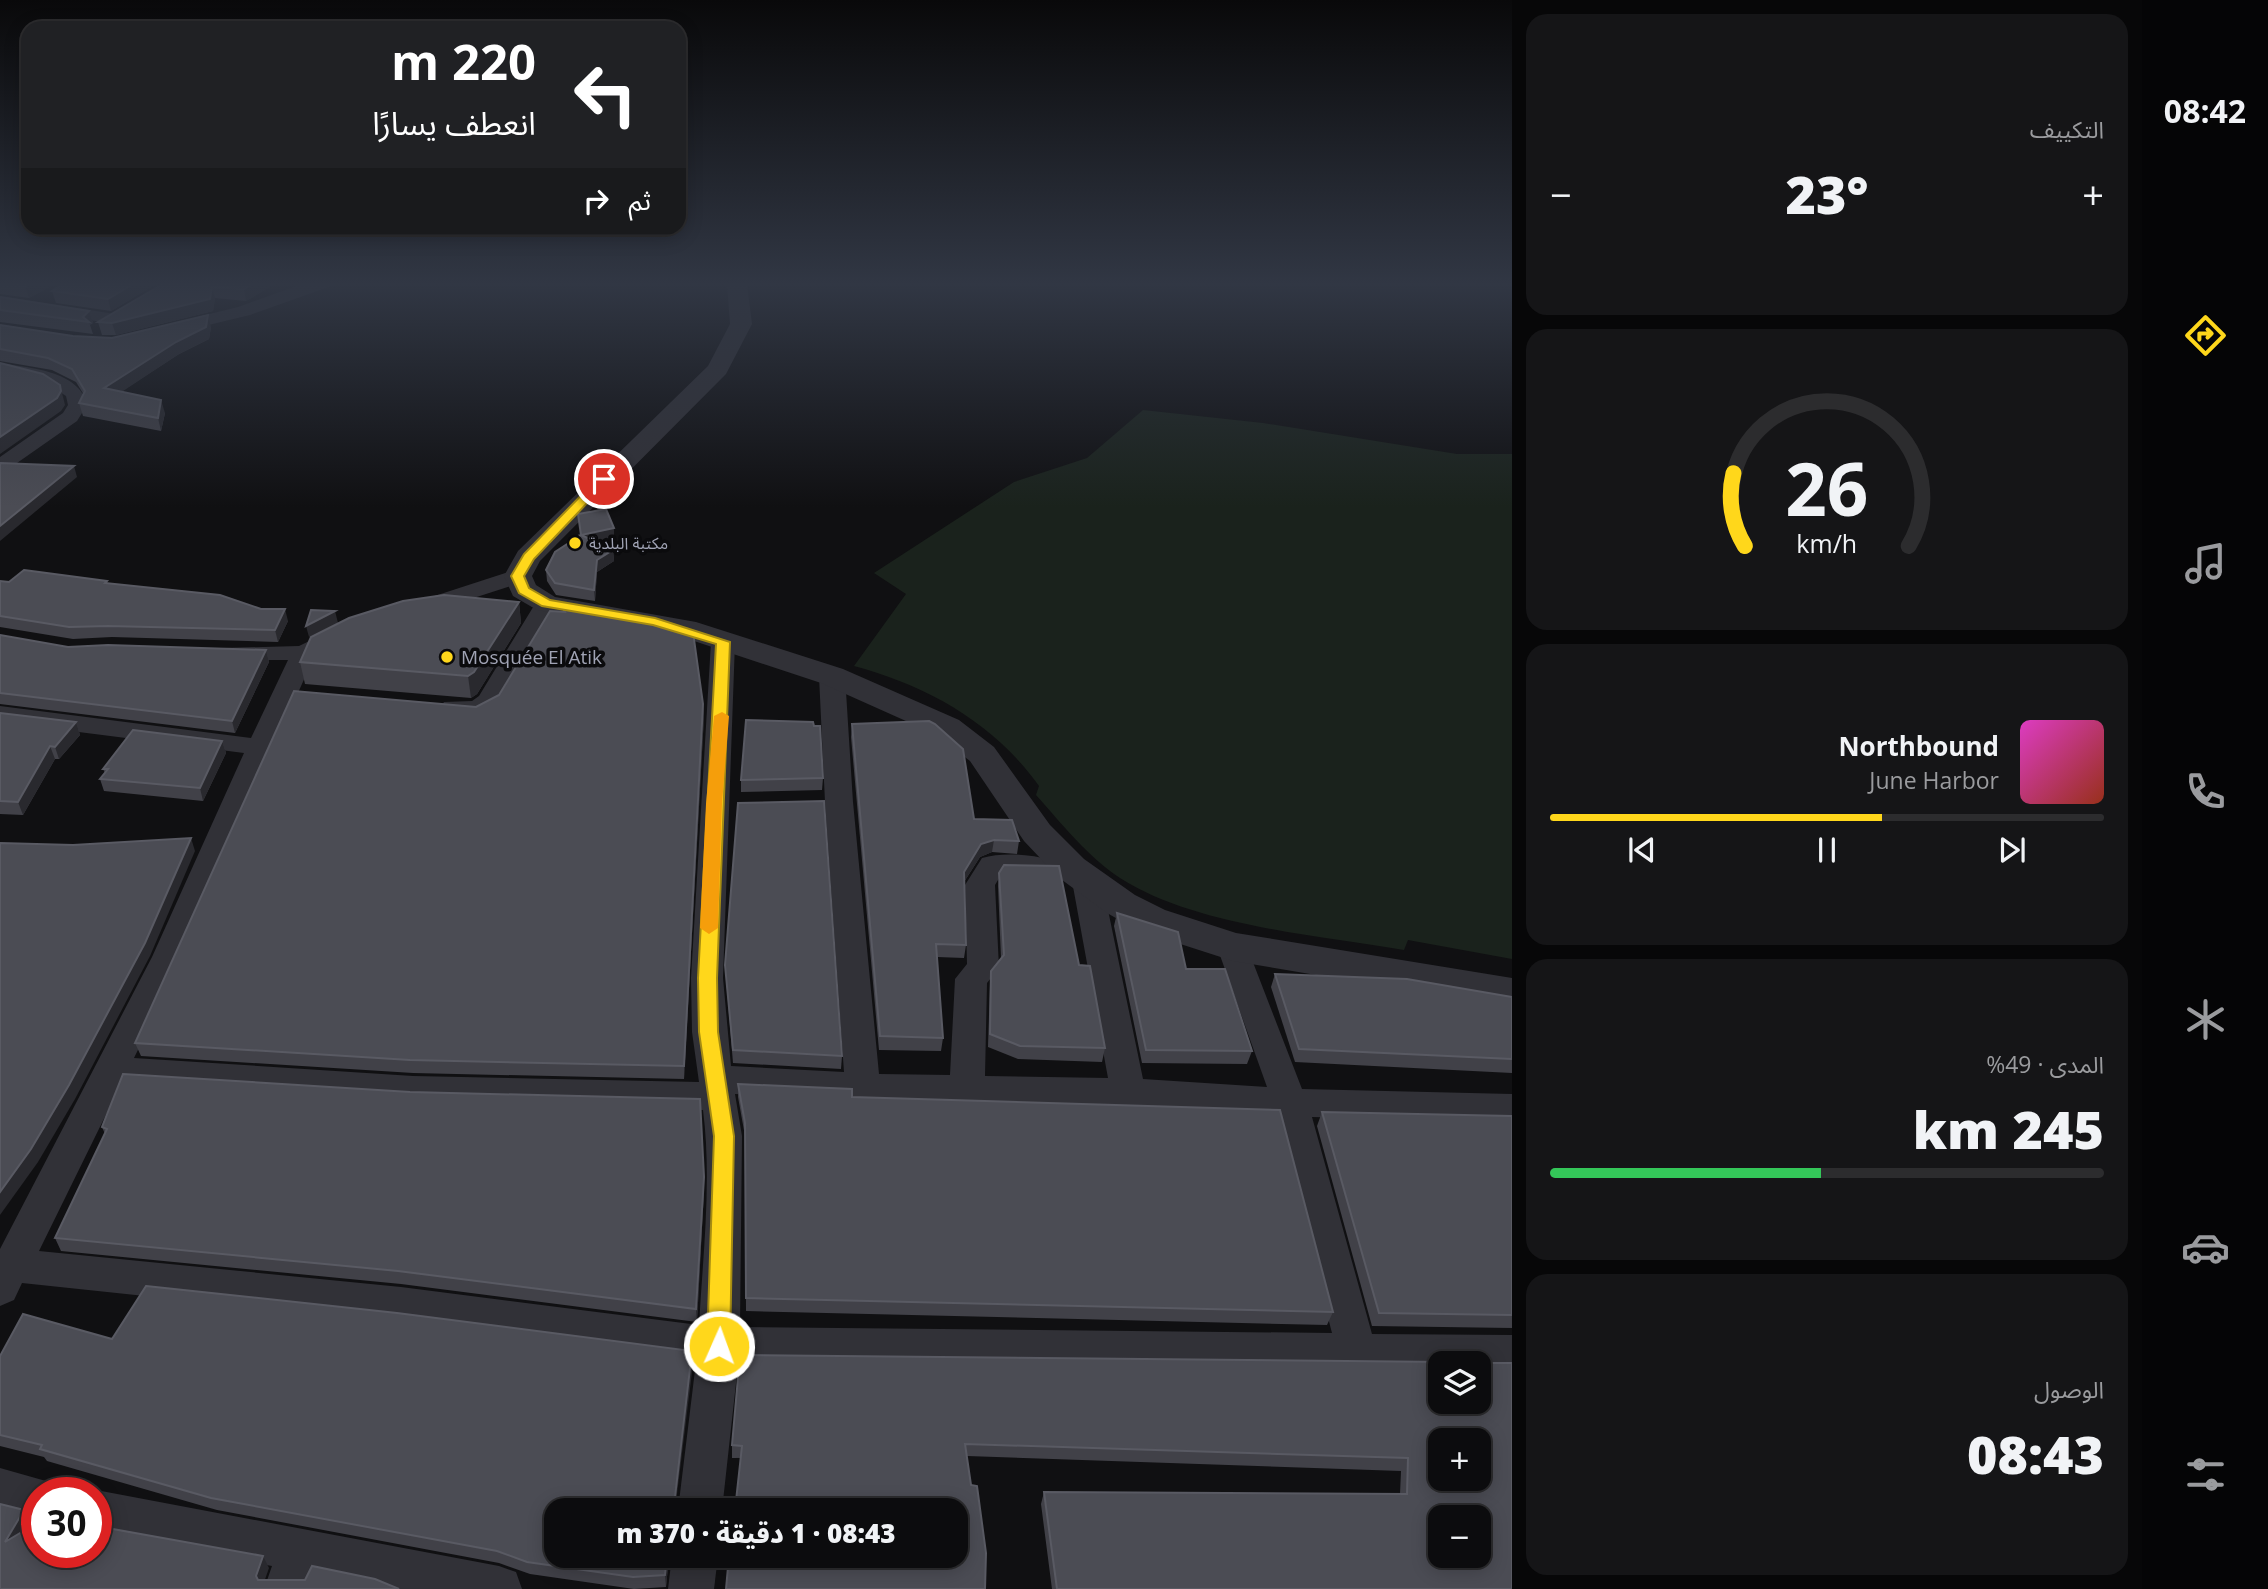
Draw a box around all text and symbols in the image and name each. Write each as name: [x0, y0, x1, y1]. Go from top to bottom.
text: 220 m: [391, 28, 536, 94]
icon: left: [560, 49, 651, 140]
text: 08:42: [2164, 89, 2246, 132]
text: انعطف يسارًا: [372, 101, 536, 144]
text: التكييف: [2030, 113, 2104, 145]
text: 23°: [1786, 158, 1868, 229]
text: −: [1550, 168, 1572, 220]
text: +: [2082, 168, 2104, 220]
icon: right: [577, 182, 615, 220]
text: ثم: [629, 182, 651, 218]
icon: directions: [2181, 311, 2230, 360]
text: 26: [1785, 438, 1869, 537]
pin: [574, 449, 634, 509]
icon: arrive: [585, 460, 623, 498]
text: km/h: [1797, 525, 1857, 559]
place label: مكتبة البلدية: [589, 532, 668, 554]
marker: مكتبة البلدية: [567, 535, 583, 551]
icon: music: [2181, 539, 2230, 588]
place label: Mosquée El Atik: [461, 644, 602, 670]
marker: Mosquée El Atik: [439, 649, 455, 665]
text: Northbound: [1838, 728, 1999, 764]
text: June Harbor: [1869, 764, 1999, 796]
icon: phone: [2181, 767, 2230, 816]
icon: previous: [1623, 831, 1661, 869]
icon: pause: [1808, 831, 1846, 869]
icon: next: [1993, 831, 2031, 869]
icon: climate: [2181, 995, 2230, 1044]
text: المدى · 49%: [1986, 1048, 2104, 1080]
text: 245 km: [1913, 1093, 2104, 1164]
icon: car: [2181, 1223, 2230, 1272]
position arrow: [682, 1309, 756, 1383]
map controls: [1428, 1351, 1491, 1568]
button: layers: [1428, 1351, 1491, 1414]
text: الوصول: [2034, 1373, 2104, 1405]
text: 08:43: [1967, 1418, 2104, 1489]
button: +: [1428, 1428, 1491, 1491]
icon: filters: [2181, 1450, 2230, 1499]
speed limit sign: 30: [21, 1477, 112, 1568]
button: −: [1428, 1505, 1491, 1568]
text: 08:43 · 1 دقيقة · 370 m: [617, 1515, 895, 1551]

